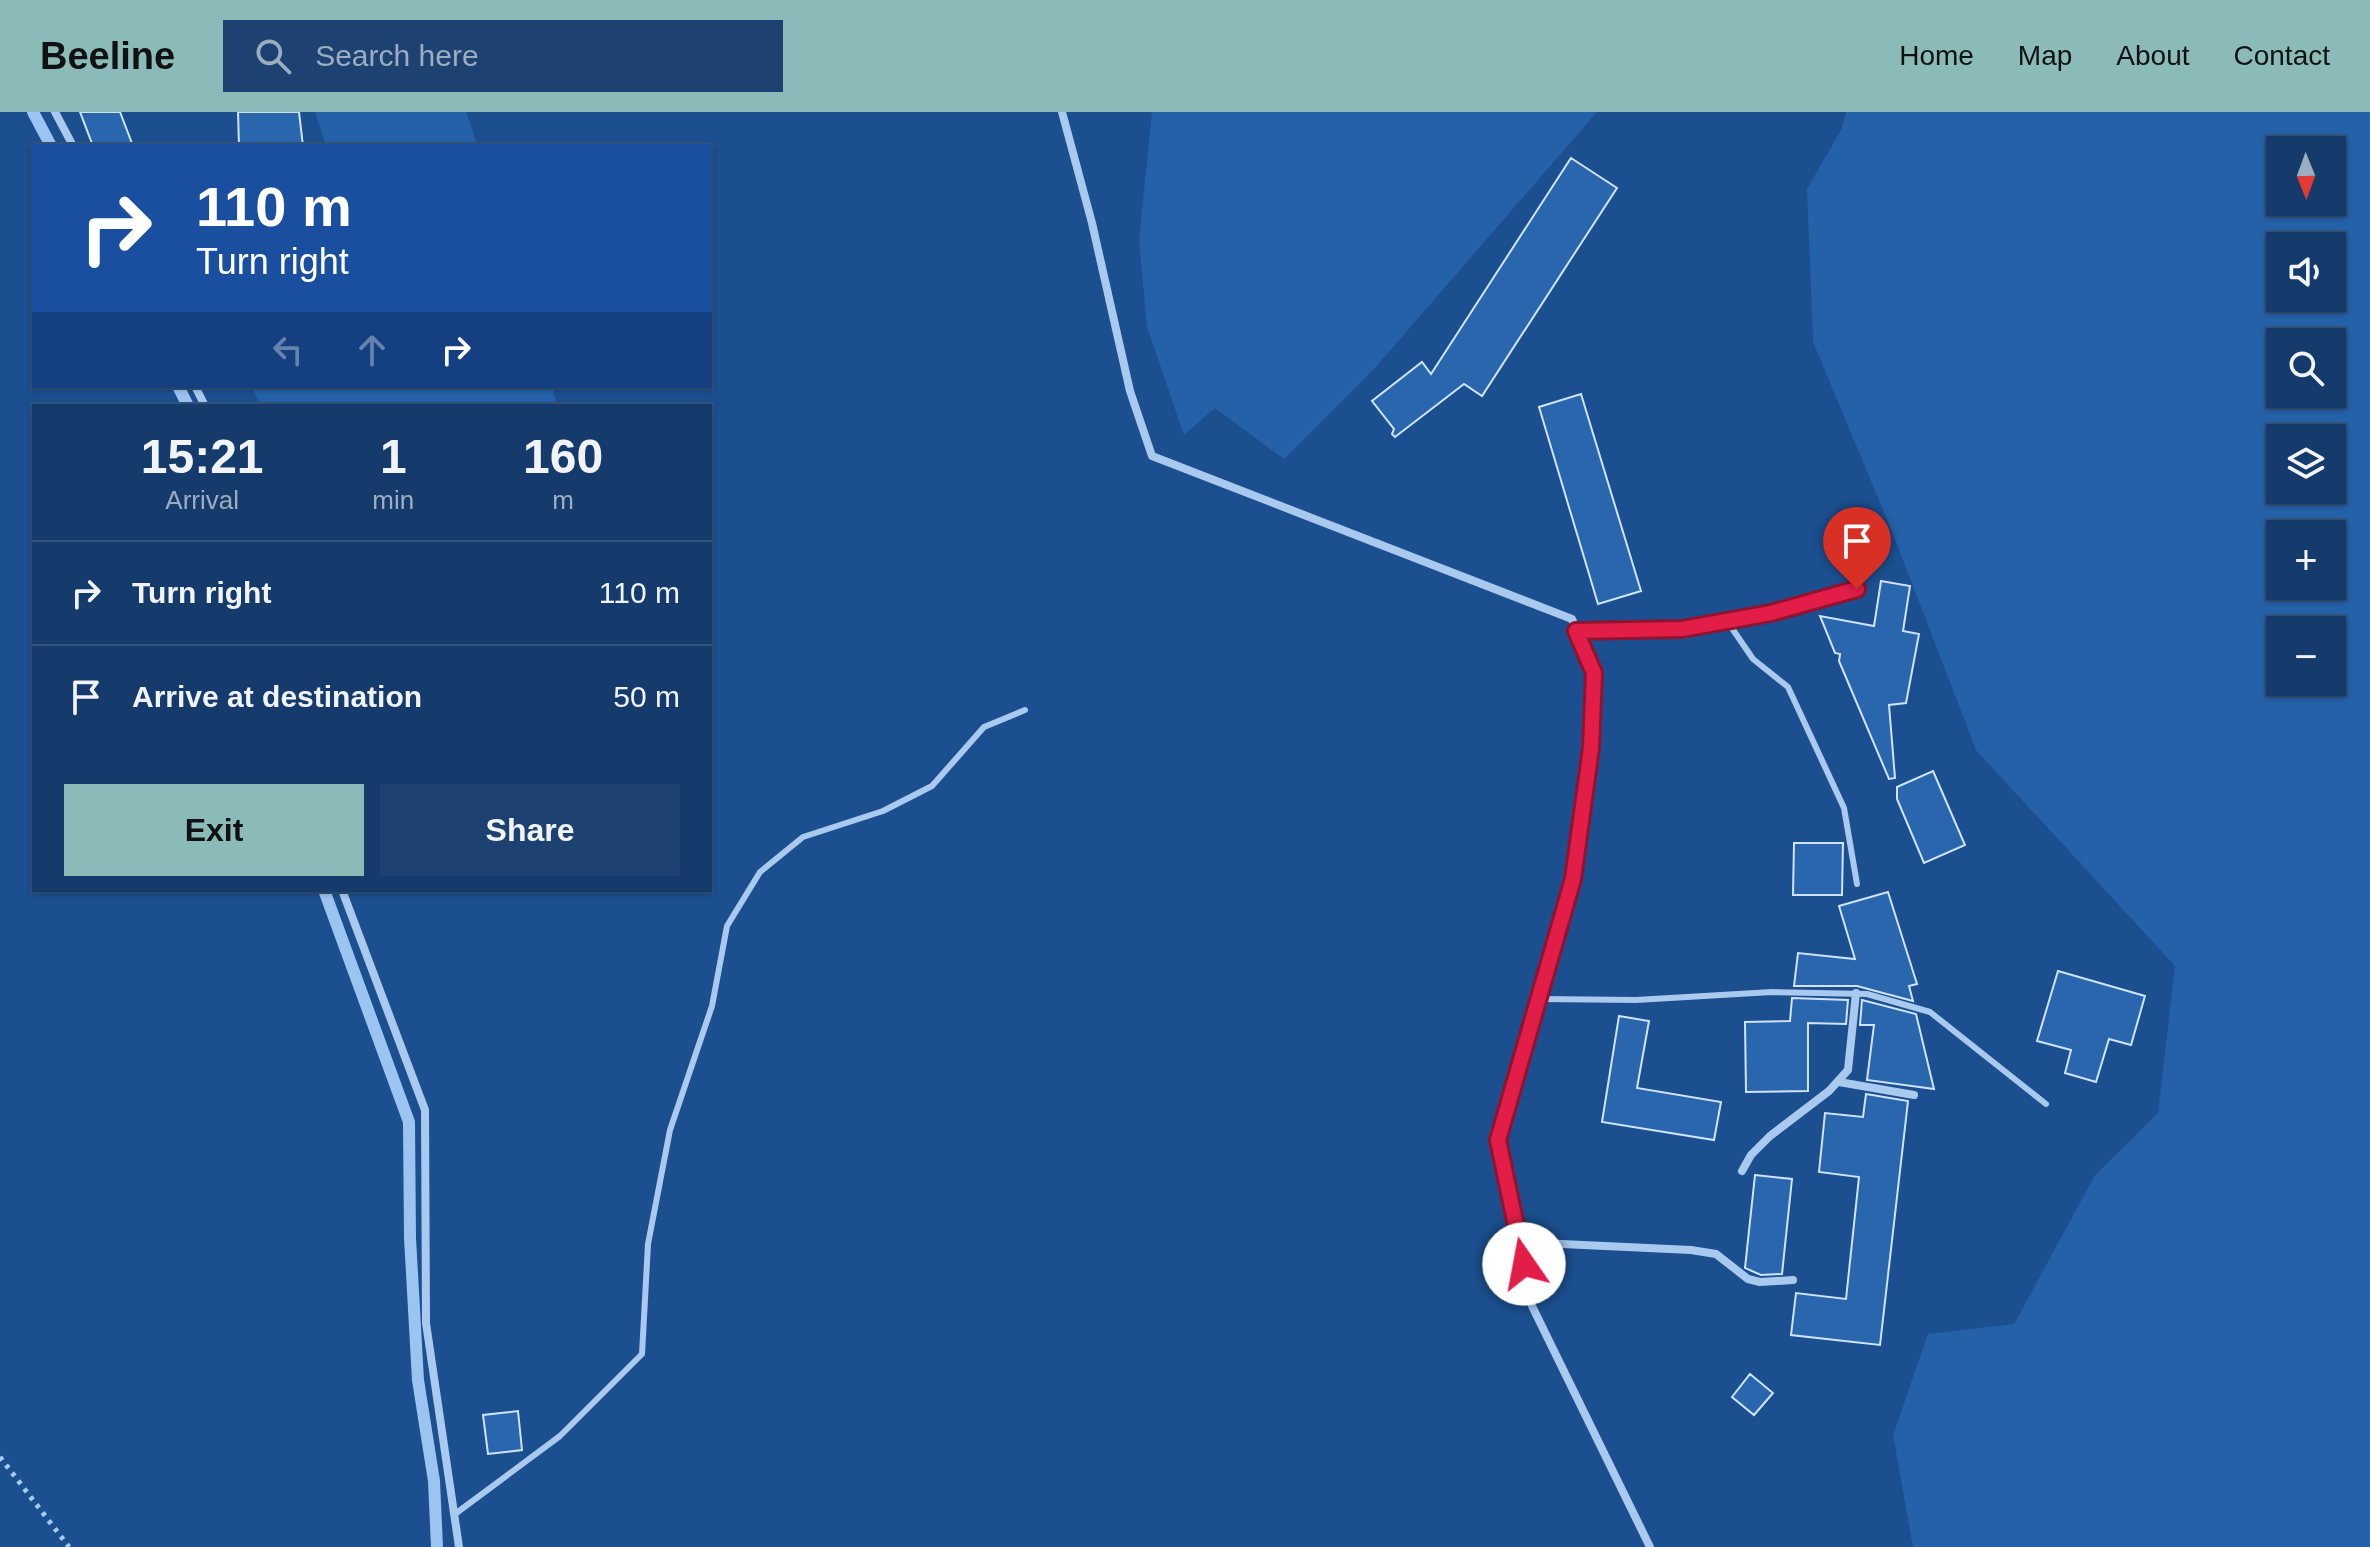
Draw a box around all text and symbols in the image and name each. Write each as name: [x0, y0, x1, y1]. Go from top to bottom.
search box: [223, 20, 783, 92]
icon: search: [251, 34, 295, 78]
text: Beeline: [40, 35, 175, 77]
text: Search here: [315, 39, 479, 72]
text: Home: [1899, 40, 1974, 71]
text: Map: [2018, 40, 2072, 71]
text: About: [2116, 40, 2190, 71]
text: Contact: [2234, 40, 2330, 71]
north arrow: [2266, 136, 2346, 216]
map controls: [2266, 136, 2346, 696]
text: 110 m: [196, 175, 352, 238]
icon: right: [64, 176, 168, 280]
button: sound: [2266, 232, 2346, 312]
text: Turn right: [196, 241, 349, 282]
icon: left: [266, 328, 310, 372]
icon: ahead: [350, 328, 394, 372]
icon: right: [434, 328, 478, 372]
button: search: [2266, 328, 2346, 408]
button: layers: [2266, 424, 2346, 504]
text: 15:21: [141, 430, 264, 483]
text: 1: [380, 430, 407, 483]
text: 160: [523, 430, 603, 483]
text: Arrival: [165, 485, 239, 515]
text: min: [372, 485, 414, 515]
text: m: [552, 485, 574, 515]
pin: [1823, 507, 1891, 589]
icon: arrive: [1835, 519, 1879, 563]
button: +: [2266, 520, 2346, 600]
icon: right: [64, 571, 108, 615]
text: Turn right: [132, 576, 271, 609]
text: 110 m: [599, 576, 680, 609]
button: −: [2266, 616, 2346, 696]
icon: arrive: [64, 675, 108, 719]
text: Arrive at destination: [132, 680, 422, 713]
text: 50 m: [613, 680, 680, 713]
button: Exit: [64, 784, 364, 876]
button: Share: [380, 784, 680, 876]
position arrow: [1482, 1222, 1566, 1306]

